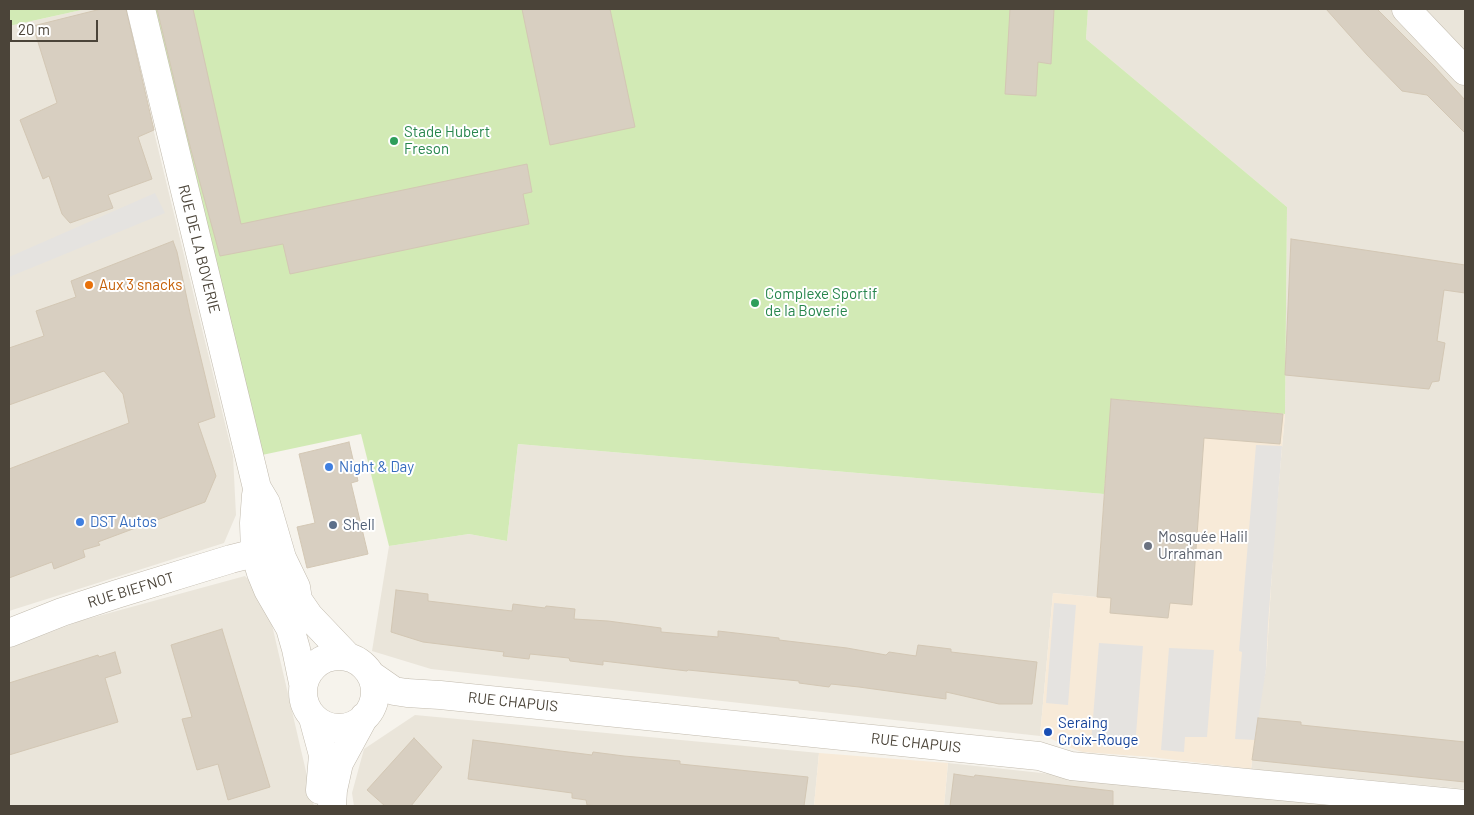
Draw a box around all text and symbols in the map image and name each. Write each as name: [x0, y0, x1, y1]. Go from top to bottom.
scale bar: [12, 10, 100, 42]
text: 20 m: [18, 20, 50, 38]
place label: Stade Hubert Freson: [404, 123, 490, 158]
marker: Stade Hubert Freson: [388, 135, 400, 147]
street label: RUE DE LA BOVERIE: [174, 183, 224, 315]
place label: Aux 3 snacks: [99, 276, 182, 294]
marker: Aux 3 snacks: [83, 279, 95, 291]
place label: Complexe Sportif de la Boverie: [765, 285, 877, 320]
marker: Complexe Sportif de la Boverie: [749, 297, 761, 309]
place label: Night & Day: [339, 458, 414, 476]
marker: Night & Day: [323, 461, 335, 473]
place label: DST Autos: [90, 513, 157, 531]
marker: DST Autos: [74, 516, 86, 528]
place label: Shell: [343, 516, 375, 534]
marker: Shell: [327, 519, 339, 531]
place label: Mosquée Halil Urrahman: [1158, 528, 1248, 563]
marker: Mosquée Halil Urrahman: [1142, 540, 1154, 552]
street label: RUE BIEFNOT: [85, 568, 177, 612]
street label: RUE CHAPUIS: [467, 688, 559, 716]
place label: Seraing Croix-Rouge: [1058, 714, 1139, 749]
marker: Seraing Croix-Rouge: [1042, 726, 1054, 738]
street label: RUE CHAPUIS: [870, 729, 962, 757]

